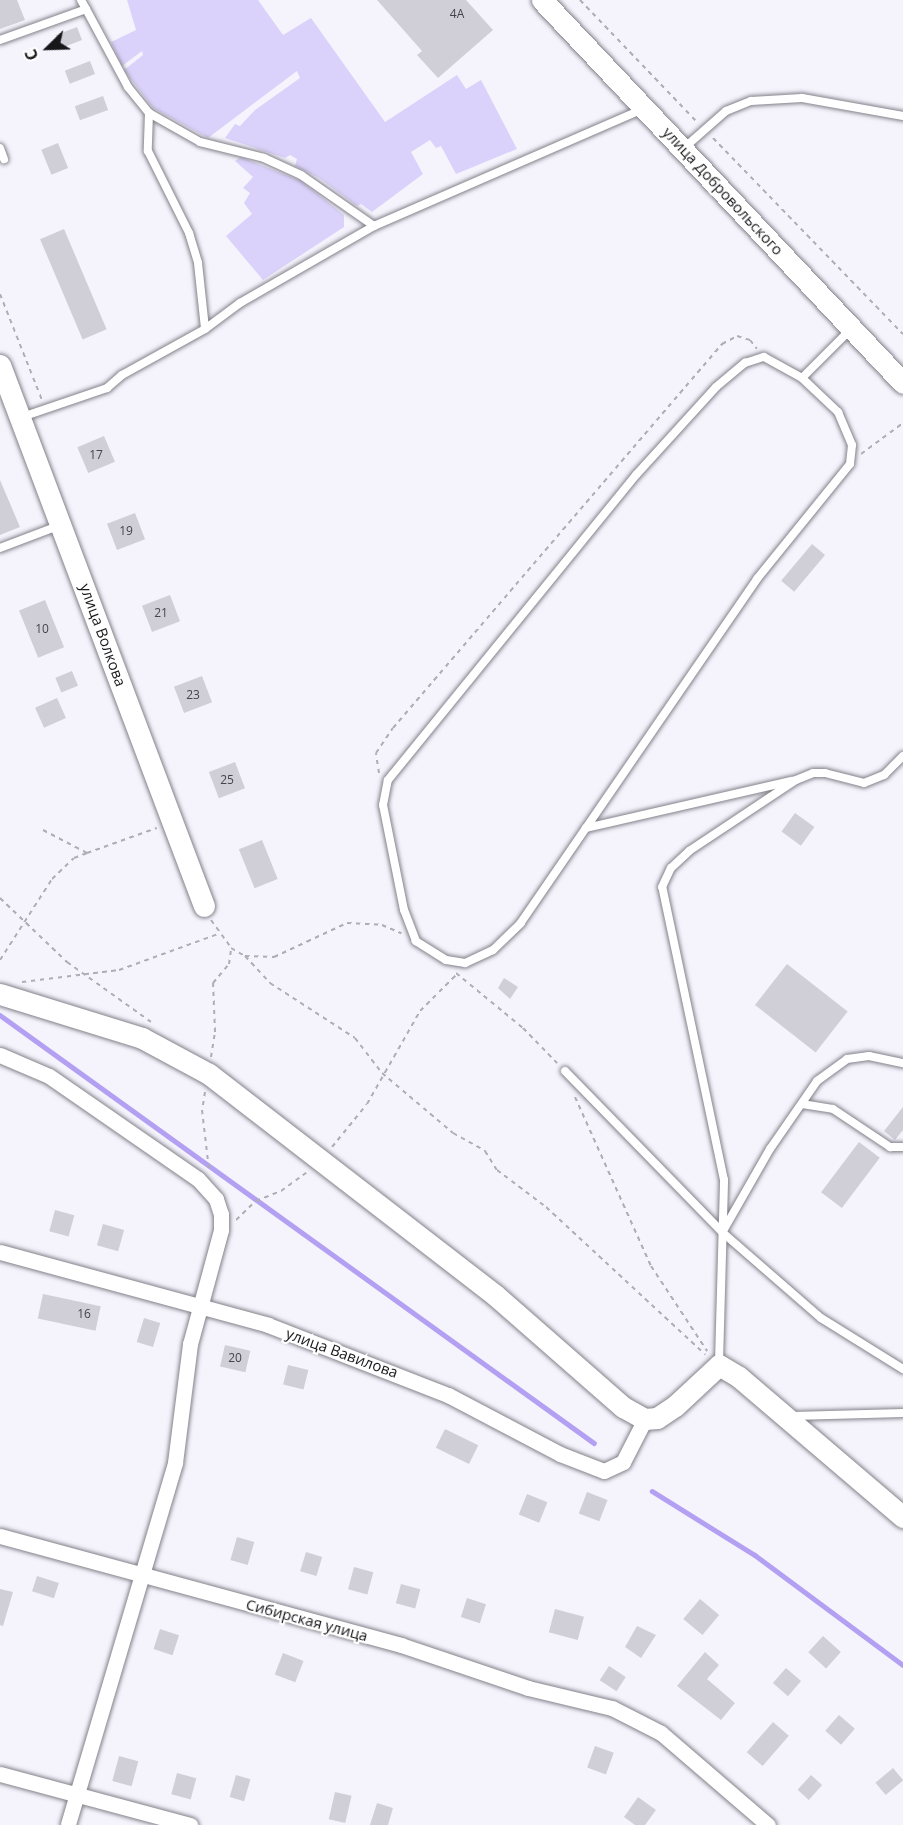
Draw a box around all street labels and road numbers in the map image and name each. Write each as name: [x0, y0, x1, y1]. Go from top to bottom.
street label: улица Добровольского: [659, 123, 787, 259]
street label: улица Волкова: [76, 581, 130, 689]
street label: улица Вавилова: [283, 1324, 401, 1382]
street label: Сибирская улица: [244, 1595, 370, 1645]

